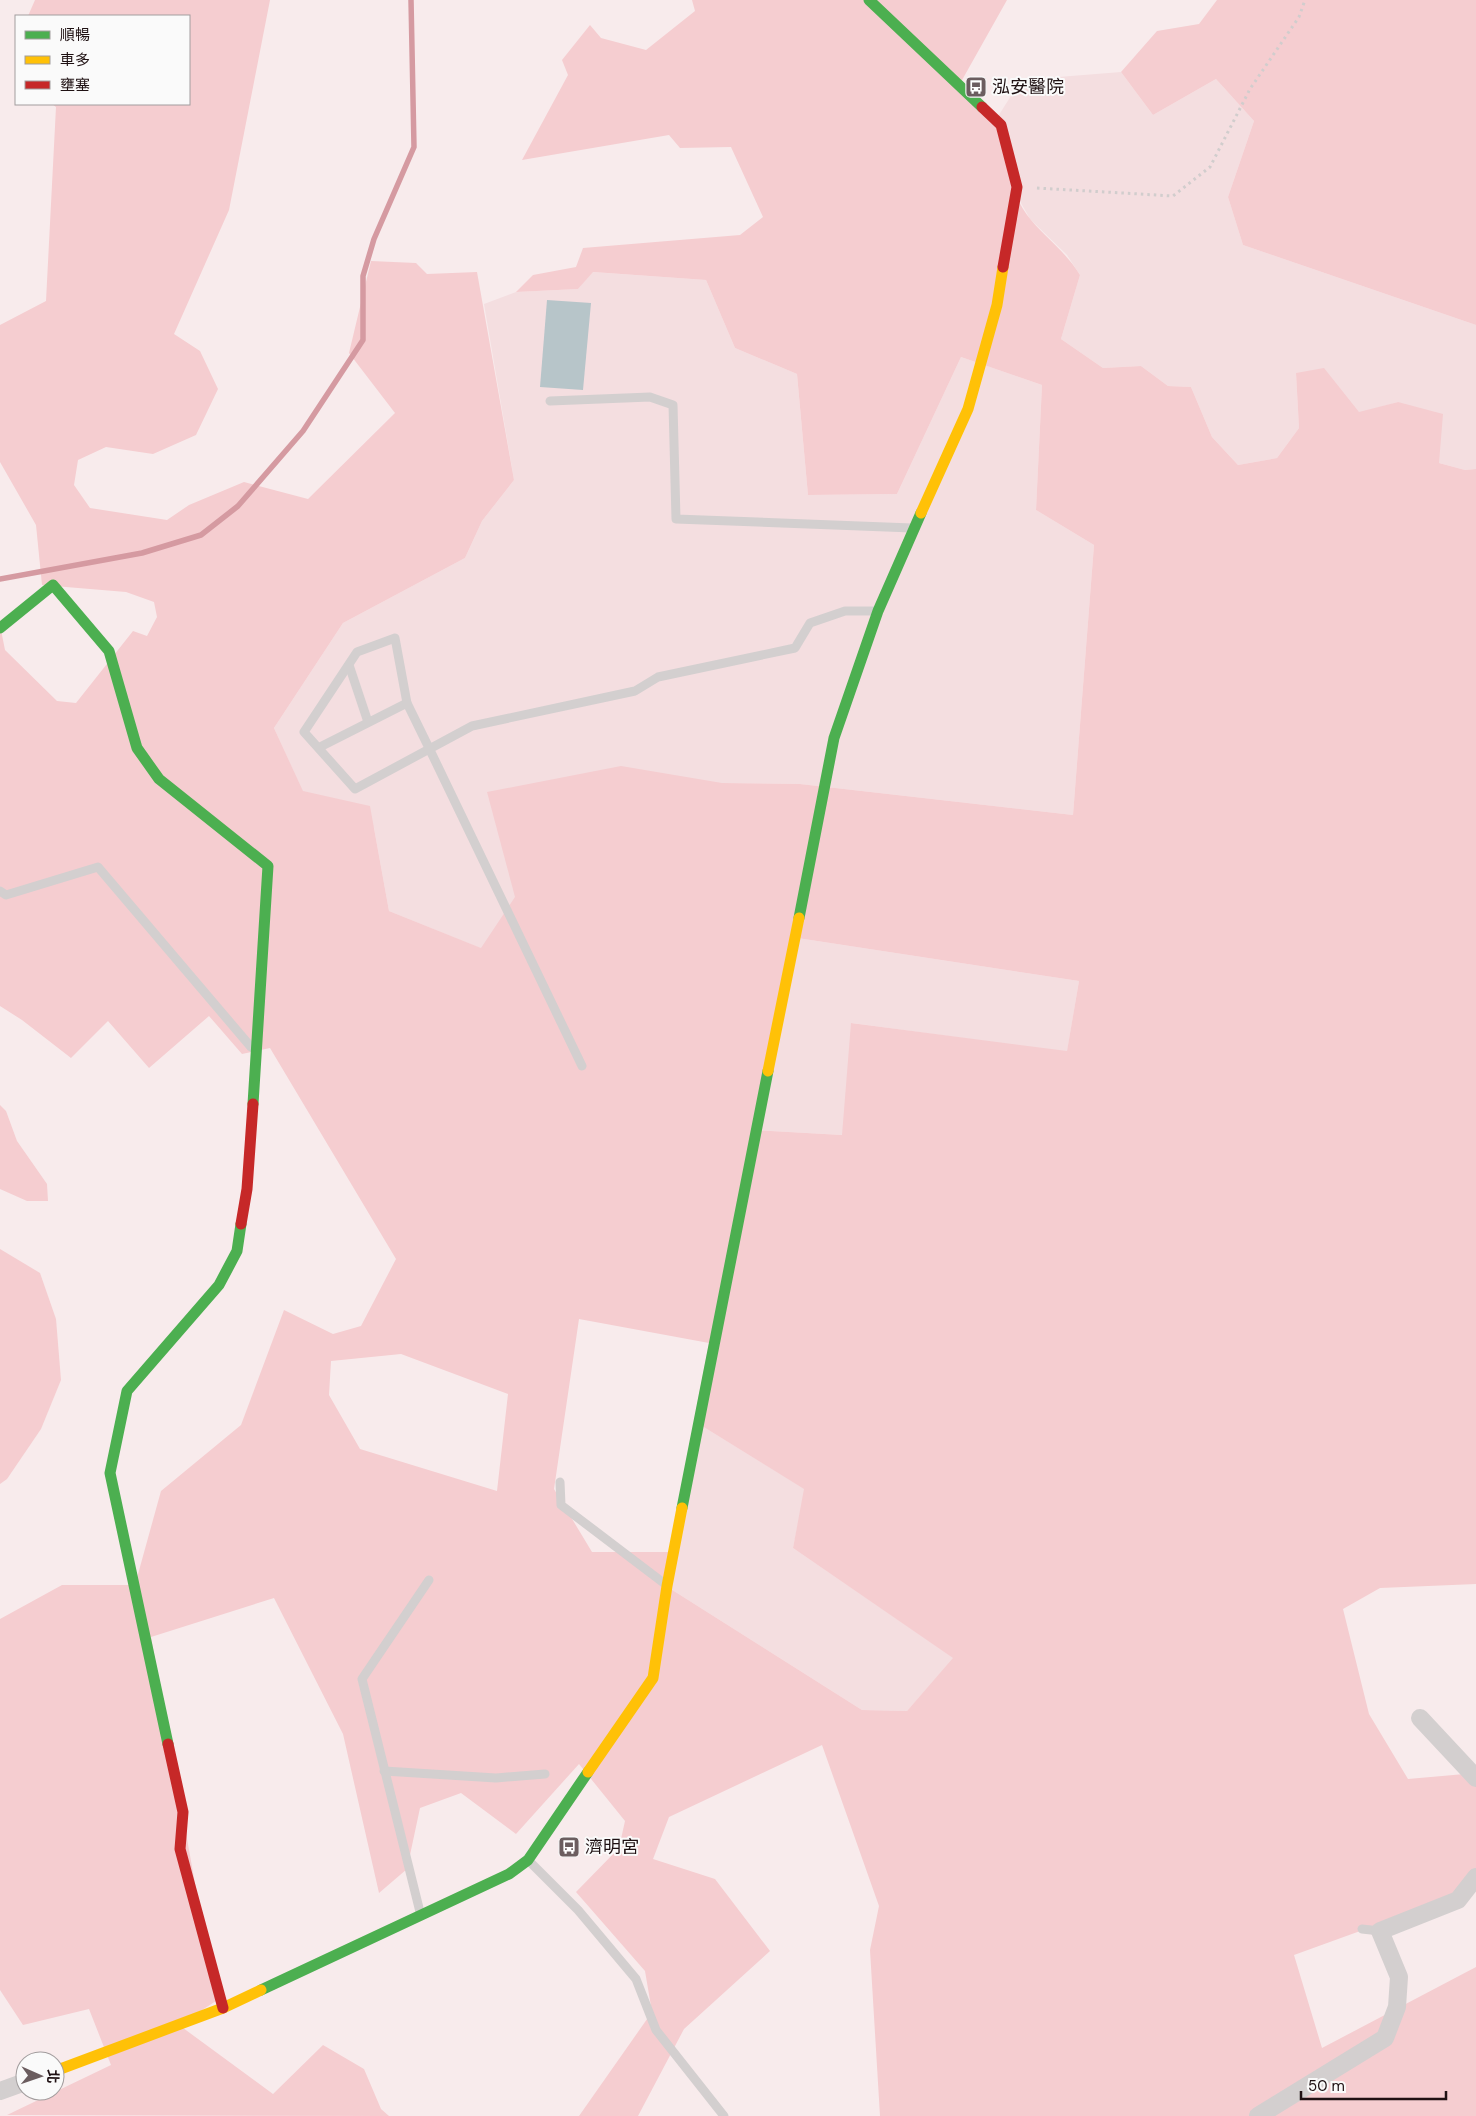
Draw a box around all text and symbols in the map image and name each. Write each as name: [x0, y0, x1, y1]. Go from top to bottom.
legend: [15, 15, 190, 105]
text: 順暢: [60, 25, 90, 45]
text: 車多: [60, 50, 90, 70]
text: 壅塞: [60, 75, 90, 95]
bus stop icon: 泓安醫院: [964, 75, 988, 99]
place label: 泓安醫院: [992, 75, 1064, 99]
bus stop icon: 濟明宮: [557, 1835, 581, 1859]
place label: 濟明宮: [585, 1835, 639, 1859]
north arrow: [15, 2051, 65, 2101]
scale bar: [1301, 2068, 1446, 2100]
text: 北: [44, 2069, 62, 2084]
text: 50 m: [1308, 2076, 1345, 2096]

